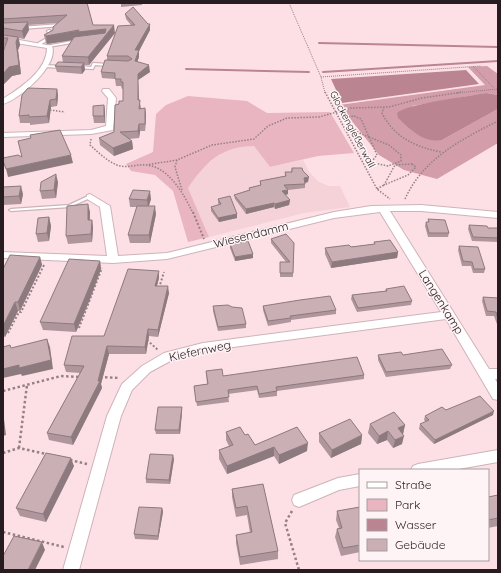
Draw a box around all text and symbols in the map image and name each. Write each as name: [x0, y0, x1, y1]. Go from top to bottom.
street label: Glockengießerwall: [327, 89, 378, 170]
street label: Wiesendamm: [212, 218, 290, 251]
street label: Langenkamp: [416, 267, 467, 337]
street label: Kiefernweg: [168, 337, 232, 364]
legend: [359, 469, 489, 561]
text: Straße: [395, 477, 432, 492]
text: Park: [395, 497, 420, 512]
text: Wasser: [395, 517, 437, 532]
text: Gebäude: [395, 537, 446, 552]

